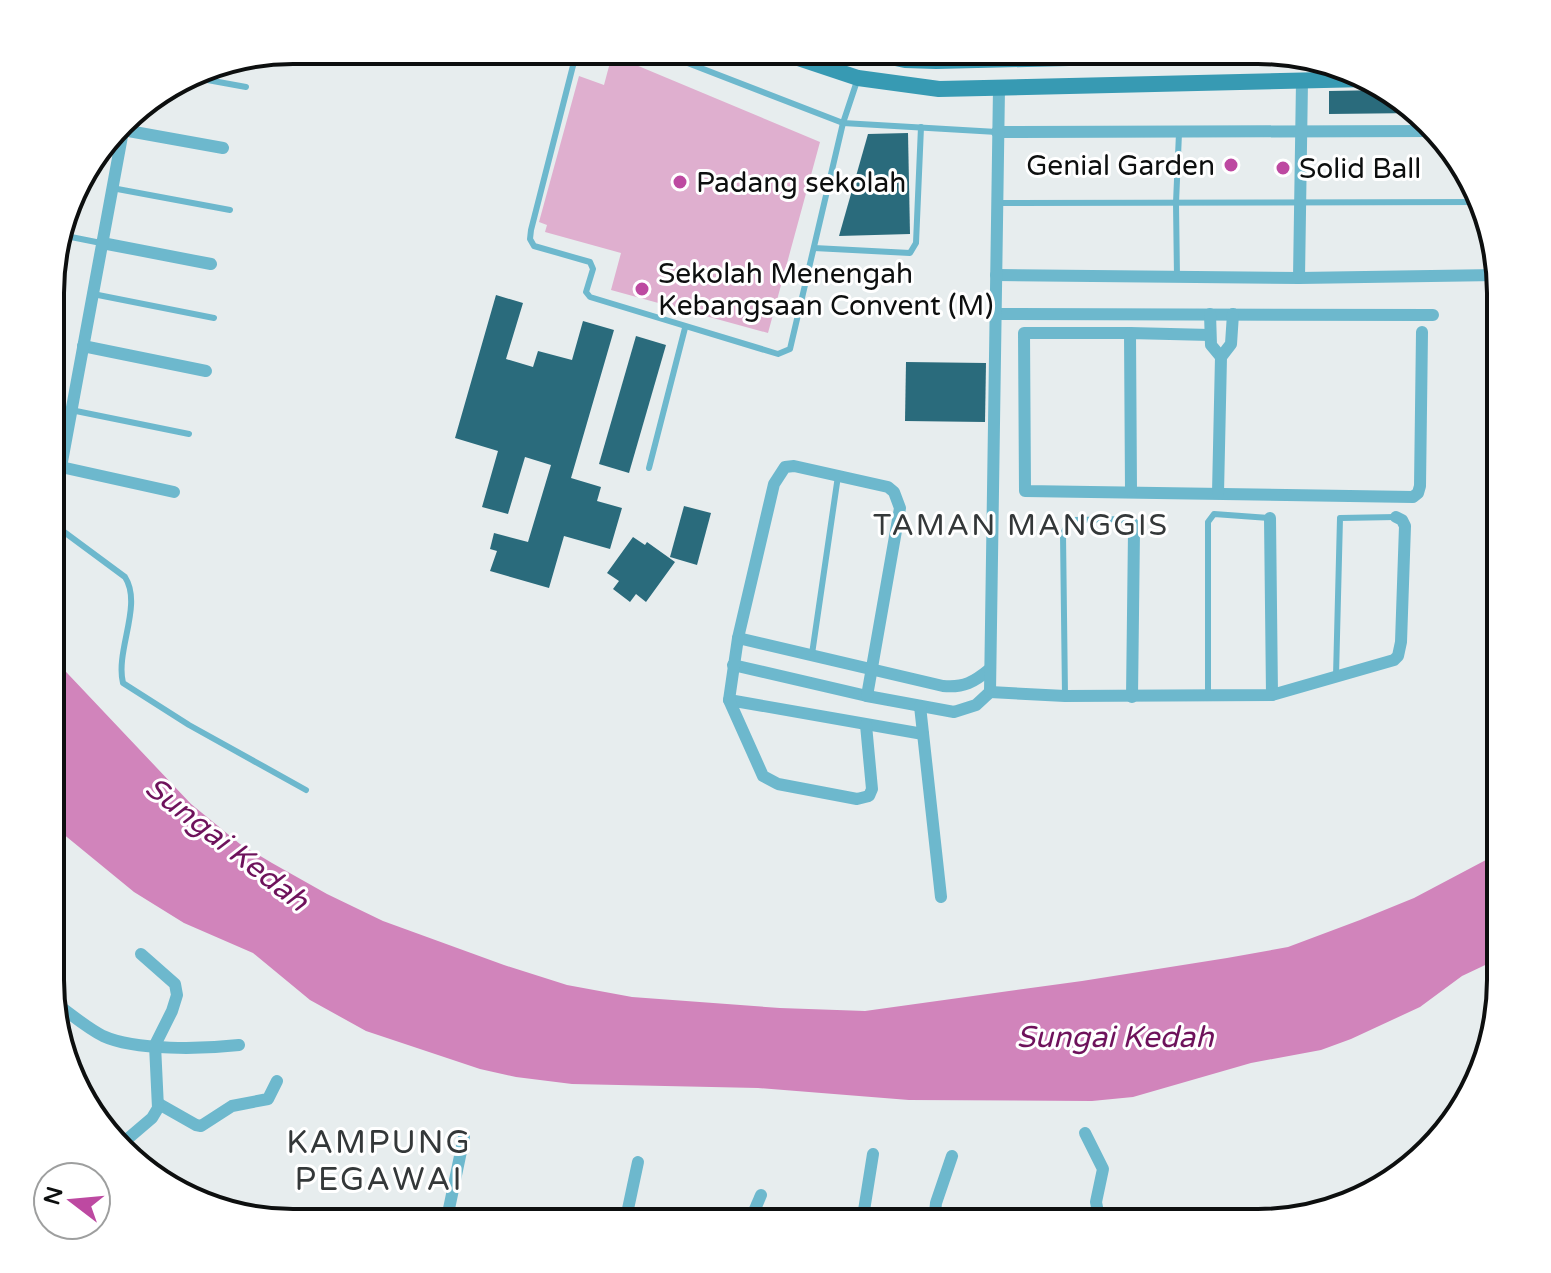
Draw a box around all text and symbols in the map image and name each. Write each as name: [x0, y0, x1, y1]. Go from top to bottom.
place label: Genial Garden: [1026, 149, 1215, 183]
place label: Solid Ball: [1299, 152, 1421, 186]
marker: Genial Garden: [1222, 156, 1240, 174]
marker: Solid Ball: [1274, 159, 1292, 177]
place label: Padang sekolah: [696, 166, 906, 200]
marker: Padang sekolah: [671, 173, 689, 191]
place label: Sekolah Menengah Kebangsaan Convent (M): [658, 257, 993, 323]
marker: Sekolah Menengah Kebangsaan Convent (M): [633, 280, 651, 298]
district label: TAMAN MANGGIS: [873, 507, 1169, 544]
water label: Sungai Kedah: [138, 769, 316, 920]
water label: Sungai Kedah: [1017, 1019, 1214, 1056]
district label: KAMPUNG PEGAWAI: [286, 1124, 472, 1199]
north arrow: [32, 1161, 112, 1241]
text: N: [39, 1184, 69, 1208]

